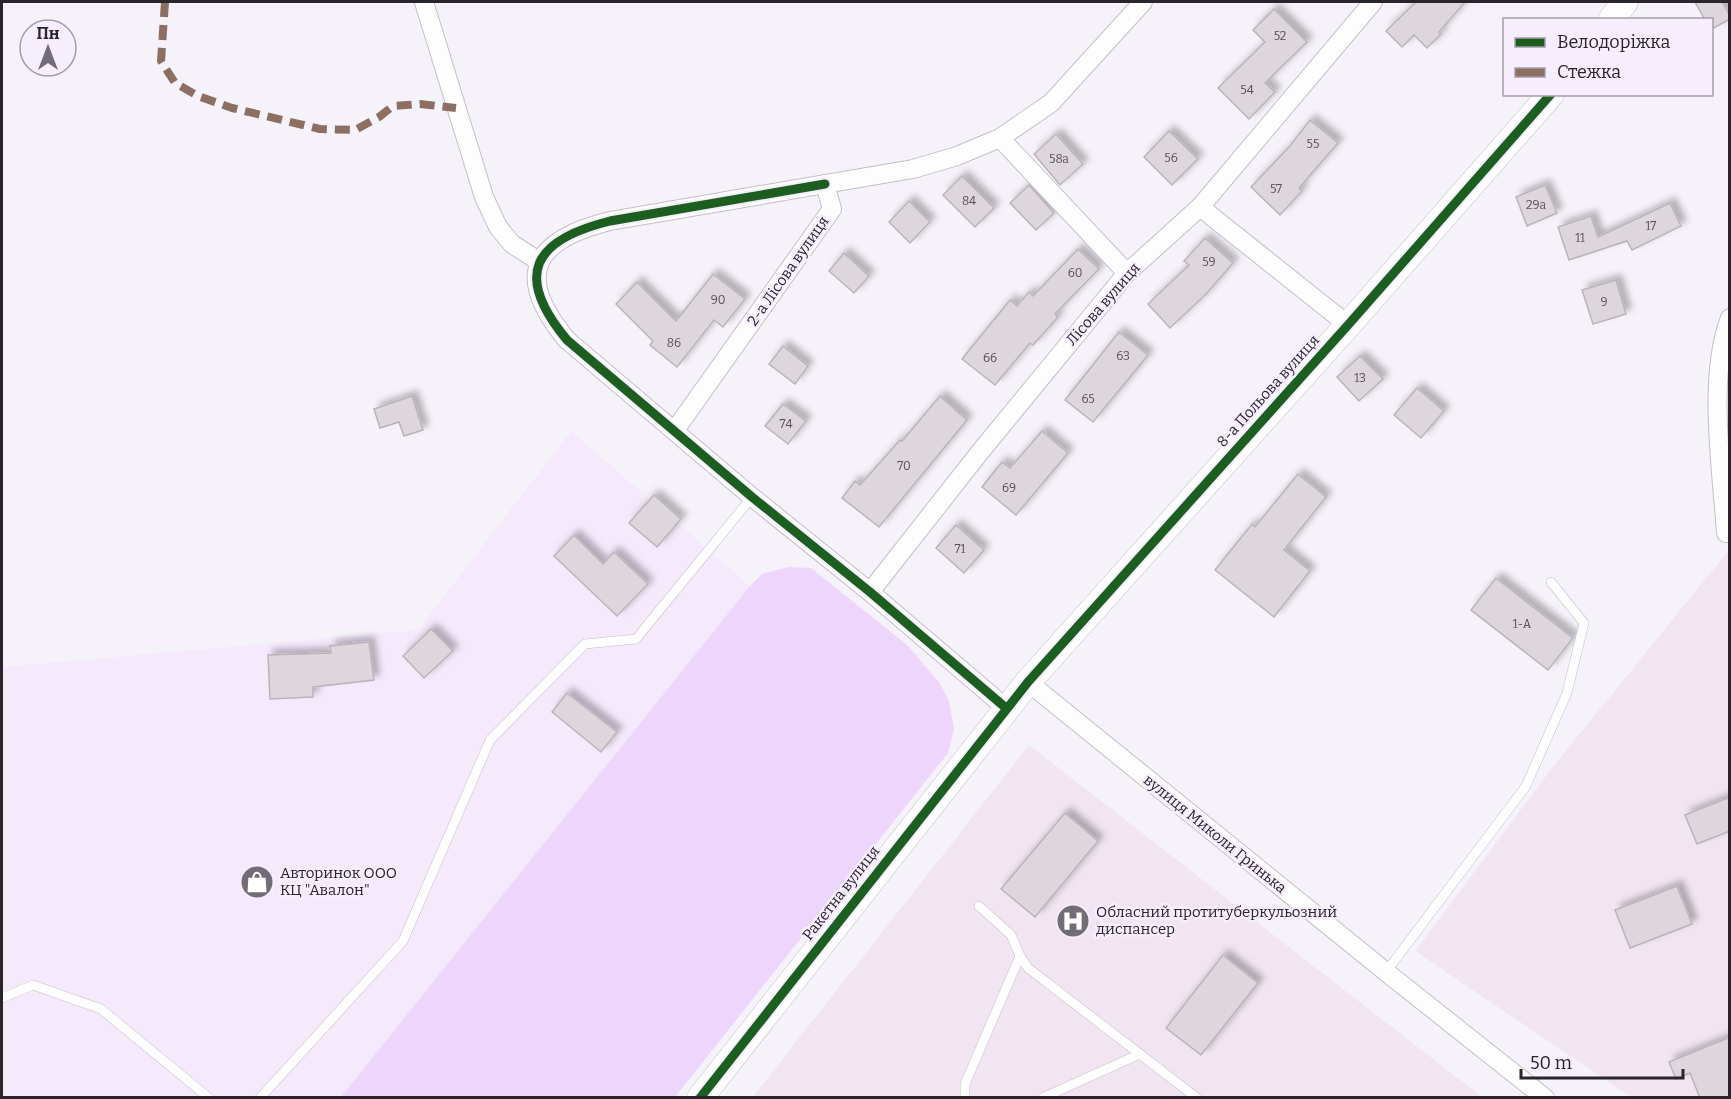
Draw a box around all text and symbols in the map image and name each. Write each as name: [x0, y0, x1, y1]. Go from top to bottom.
north arrow: [18, 18, 78, 78]
legend: [1503, 18, 1713, 96]
text: Пн: [36, 24, 60, 43]
house number: 52: [1274, 29, 1286, 43]
text: Велодоріжка: [1557, 31, 1670, 53]
text: Стежка: [1557, 61, 1621, 83]
house number: 54: [1240, 83, 1254, 97]
house number: 55: [1307, 137, 1319, 151]
house number: 56: [1164, 151, 1178, 165]
house number: 58а: [1049, 152, 1069, 166]
house number: 57: [1270, 182, 1282, 196]
house number: 84: [962, 194, 976, 208]
house number: 29а: [1526, 198, 1546, 212]
street label: 2-а Лісова вулиця: [743, 213, 833, 329]
house number: 17: [1646, 219, 1656, 233]
house number: 11: [1575, 231, 1585, 245]
house number: 59: [1202, 255, 1216, 269]
street label: Лісова вулиця: [1062, 259, 1144, 349]
house number: 60: [1068, 266, 1082, 280]
house number: 90: [711, 293, 725, 307]
house number: 9: [1600, 295, 1608, 309]
street label: 8-а Польова вулиця: [1213, 331, 1323, 451]
house number: 86: [667, 336, 681, 350]
house number: 63: [1116, 349, 1130, 363]
house number: 66: [983, 351, 997, 365]
house number: 13: [1354, 371, 1366, 385]
house number: 65: [1081, 392, 1095, 406]
house number: 74: [780, 417, 792, 431]
house number: 70: [897, 459, 911, 473]
house number: 69: [1002, 481, 1016, 495]
house number: 71: [955, 542, 966, 556]
house number: 1-А: [1513, 617, 1532, 631]
street label: вулиця Миколи Гринька: [1140, 771, 1290, 897]
street label: Ракетна вулиця: [799, 842, 883, 944]
shop icon: Авторинок ООО КЦ "Авалон": [239, 864, 275, 900]
place label: Авторинок ООО КЦ "Авалон": [280, 864, 397, 899]
hospital icon: Обласний протитуберкульозний диспансер: [1055, 903, 1091, 939]
place label: Обласний протитуберкульозний диспансер: [1096, 903, 1337, 938]
scale bar: [1521, 1042, 1683, 1080]
text: 50 m: [1530, 1052, 1572, 1074]

